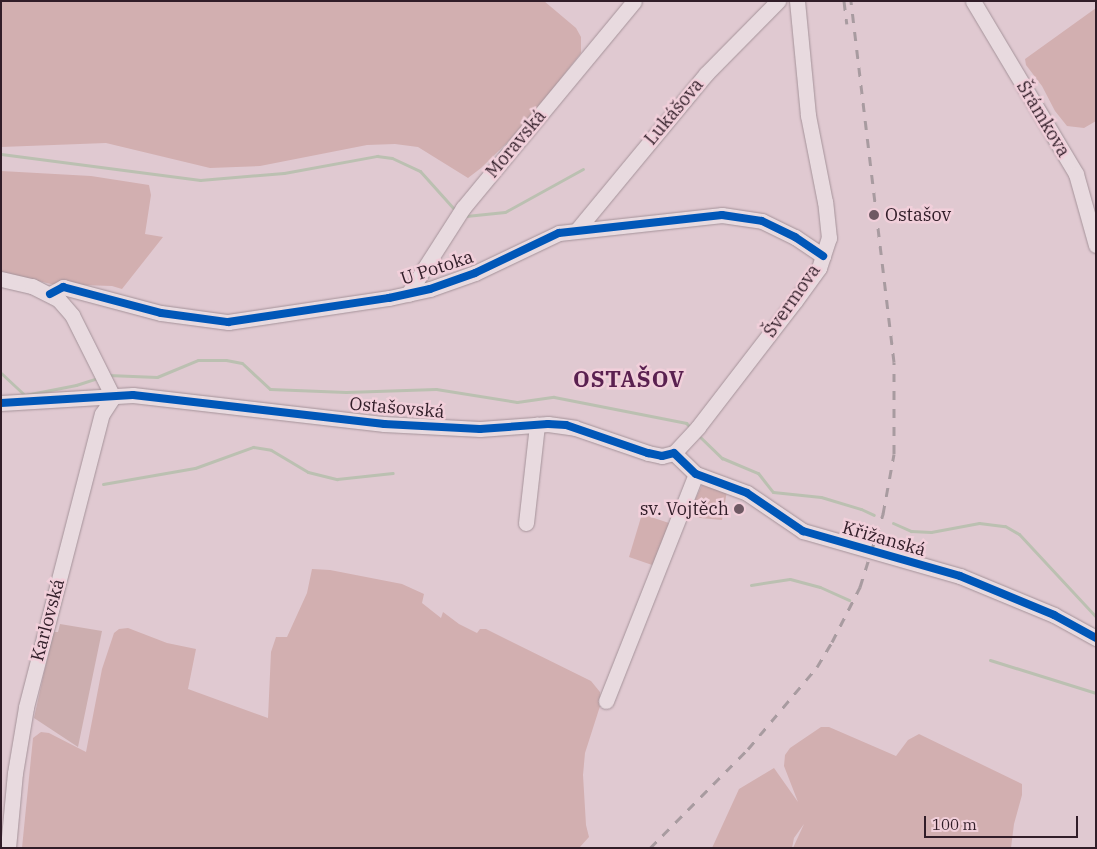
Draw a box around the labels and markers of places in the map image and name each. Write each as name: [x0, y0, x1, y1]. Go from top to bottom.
place label: Ostašov: [885, 204, 951, 226]
marker: Ostašov: [867, 208, 881, 222]
place label: sv. Vojtěch: [640, 498, 729, 520]
marker: sv. Vojtěch: [733, 503, 745, 515]

